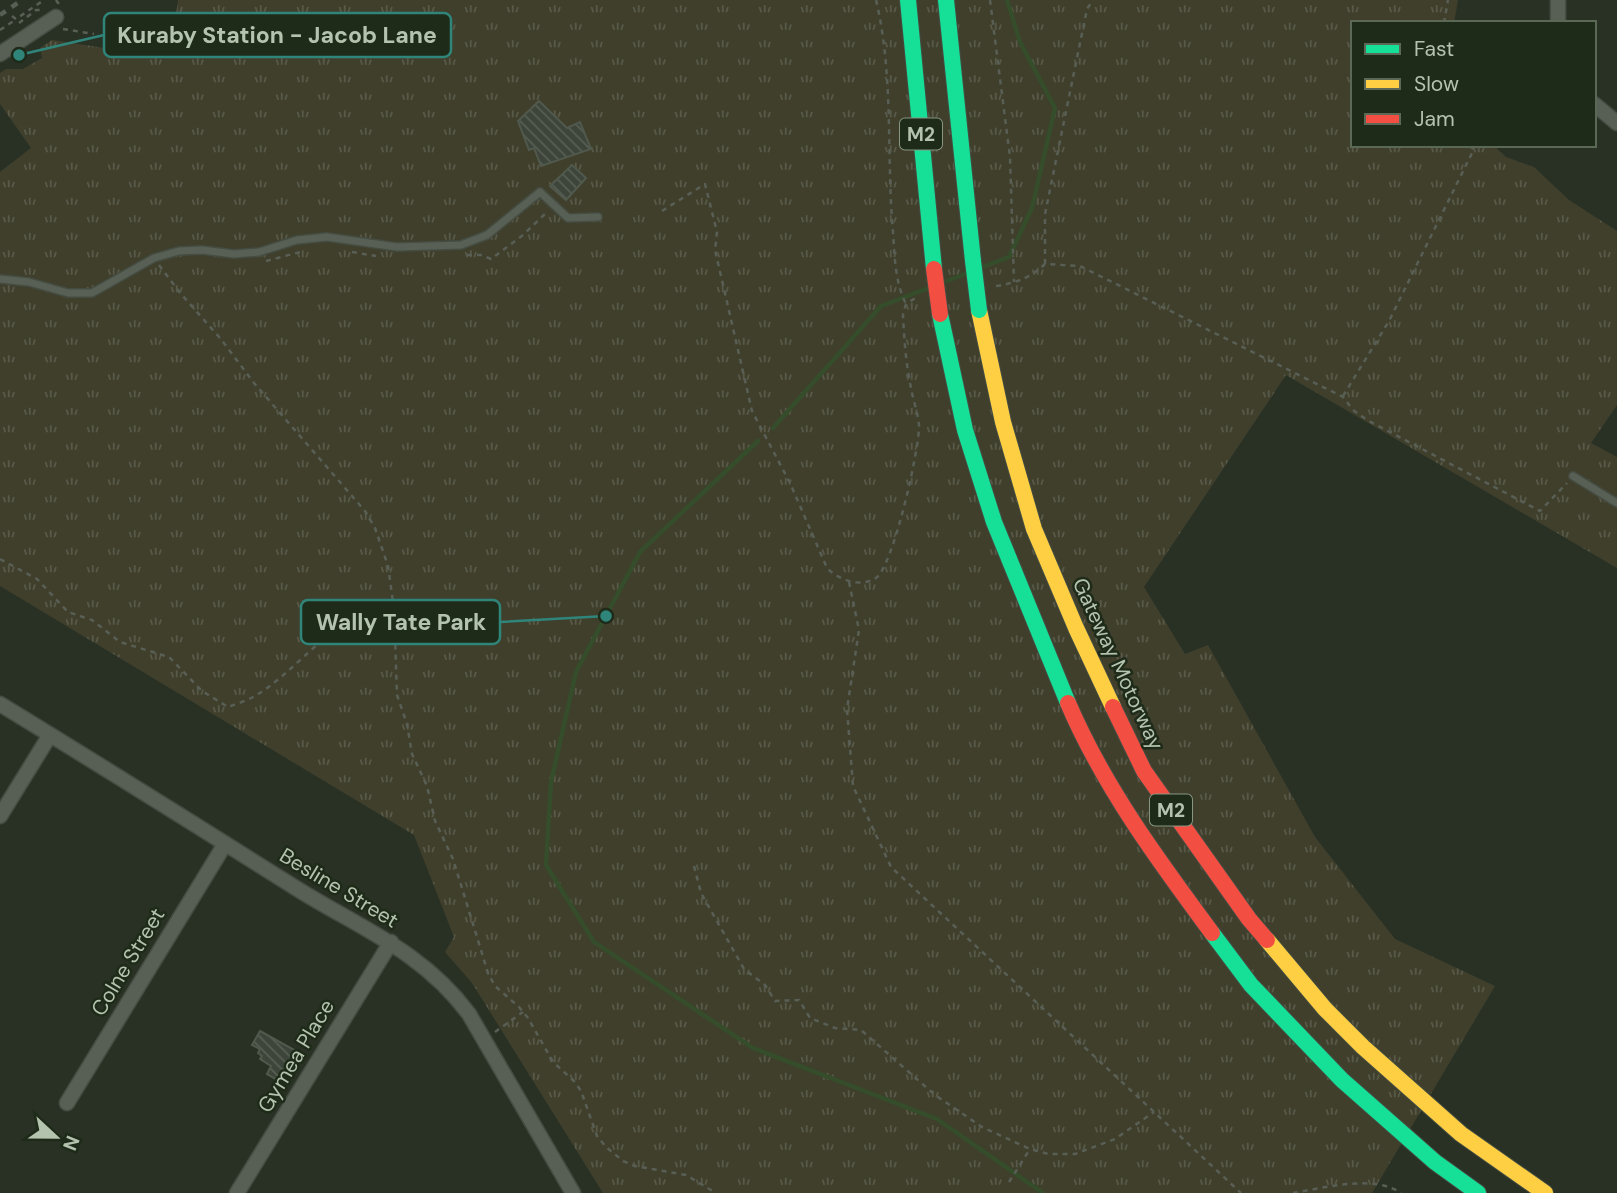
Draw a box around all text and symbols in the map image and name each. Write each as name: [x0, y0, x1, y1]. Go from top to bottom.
callout: Kuraby Station - Jacob Lane: [104, 13, 451, 57]
text: Kuraby Station - Jacob Lane: [117, 20, 437, 50]
legend: [1351, 21, 1596, 147]
text: Fast: [1414, 35, 1454, 63]
text: Slow: [1414, 70, 1459, 98]
text: Jam: [1414, 105, 1455, 133]
road number: M2: [900, 118, 942, 150]
street label: Gateway Motorway: [1066, 573, 1170, 755]
callout: Wally Tate Park: [301, 600, 500, 644]
text: Wally Tate Park: [316, 607, 486, 637]
road number: M2: [1150, 794, 1192, 825]
street label: Besline Street: [274, 842, 404, 934]
street label: Colne Street: [85, 903, 171, 1021]
street label: Gymea Place: [251, 994, 341, 1118]
north arrow: [21, 1102, 91, 1172]
text: N: [57, 1132, 85, 1154]

